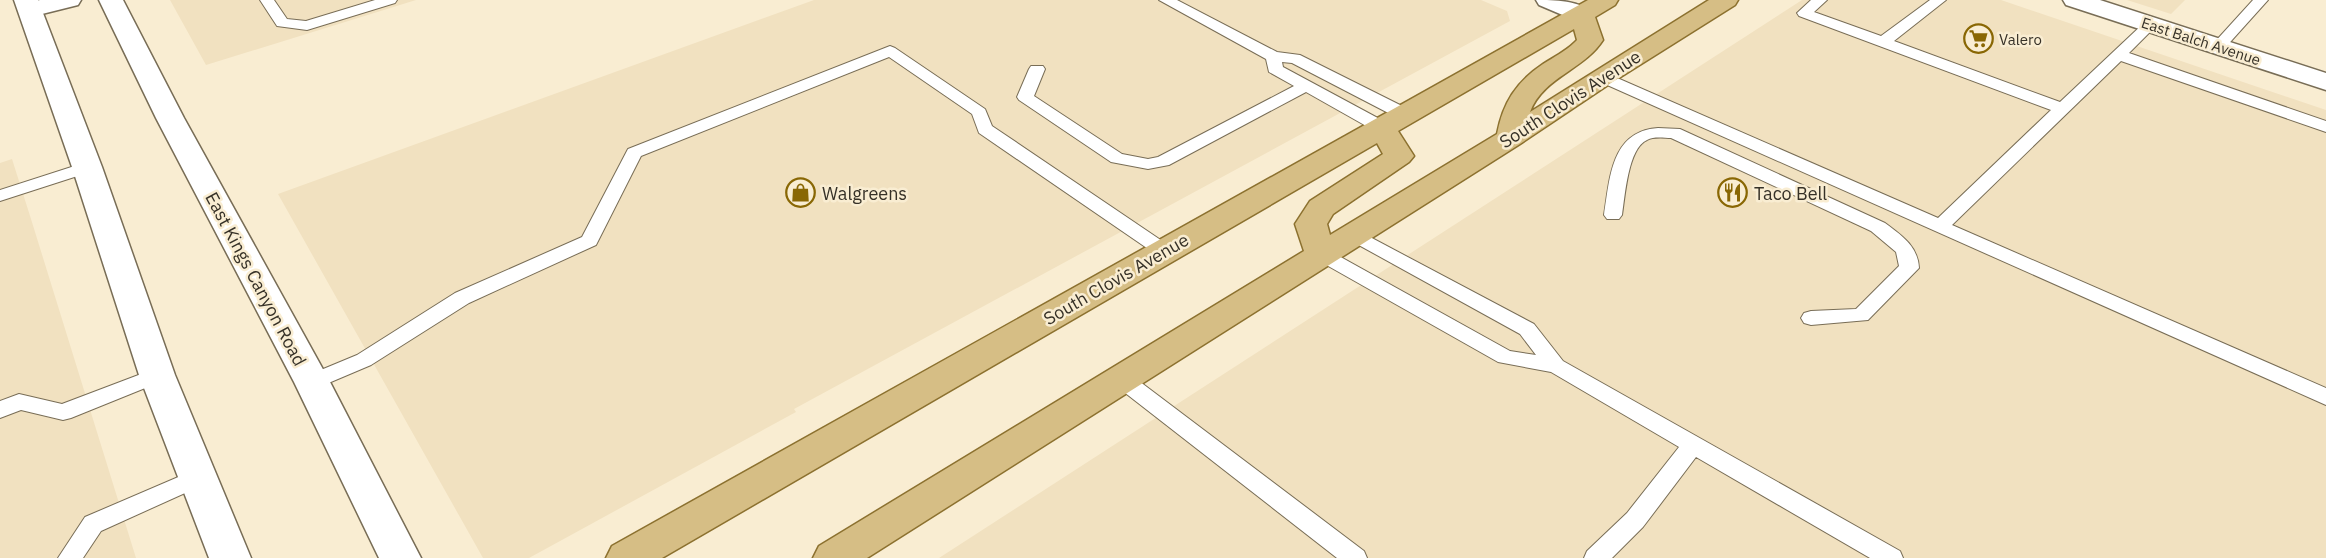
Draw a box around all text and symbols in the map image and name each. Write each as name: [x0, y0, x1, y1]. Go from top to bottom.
street label: East Balch Avenue: [2139, 13, 2263, 69]
supermarket icon: Valero: [1962, 23, 1994, 55]
place label: Valero: [1999, 30, 2042, 49]
street label: South Clovis Avenue: [1495, 45, 1645, 153]
shop icon: Walgreens: [785, 177, 817, 209]
restaurant icon: Taco Bell: [1717, 177, 1749, 209]
place label: Walgreens: [822, 182, 907, 205]
place label: Taco Bell: [1754, 182, 1827, 205]
street label: East Kings Canyon Road: [200, 188, 312, 370]
street label: South Clovis Avenue: [1039, 228, 1193, 330]

